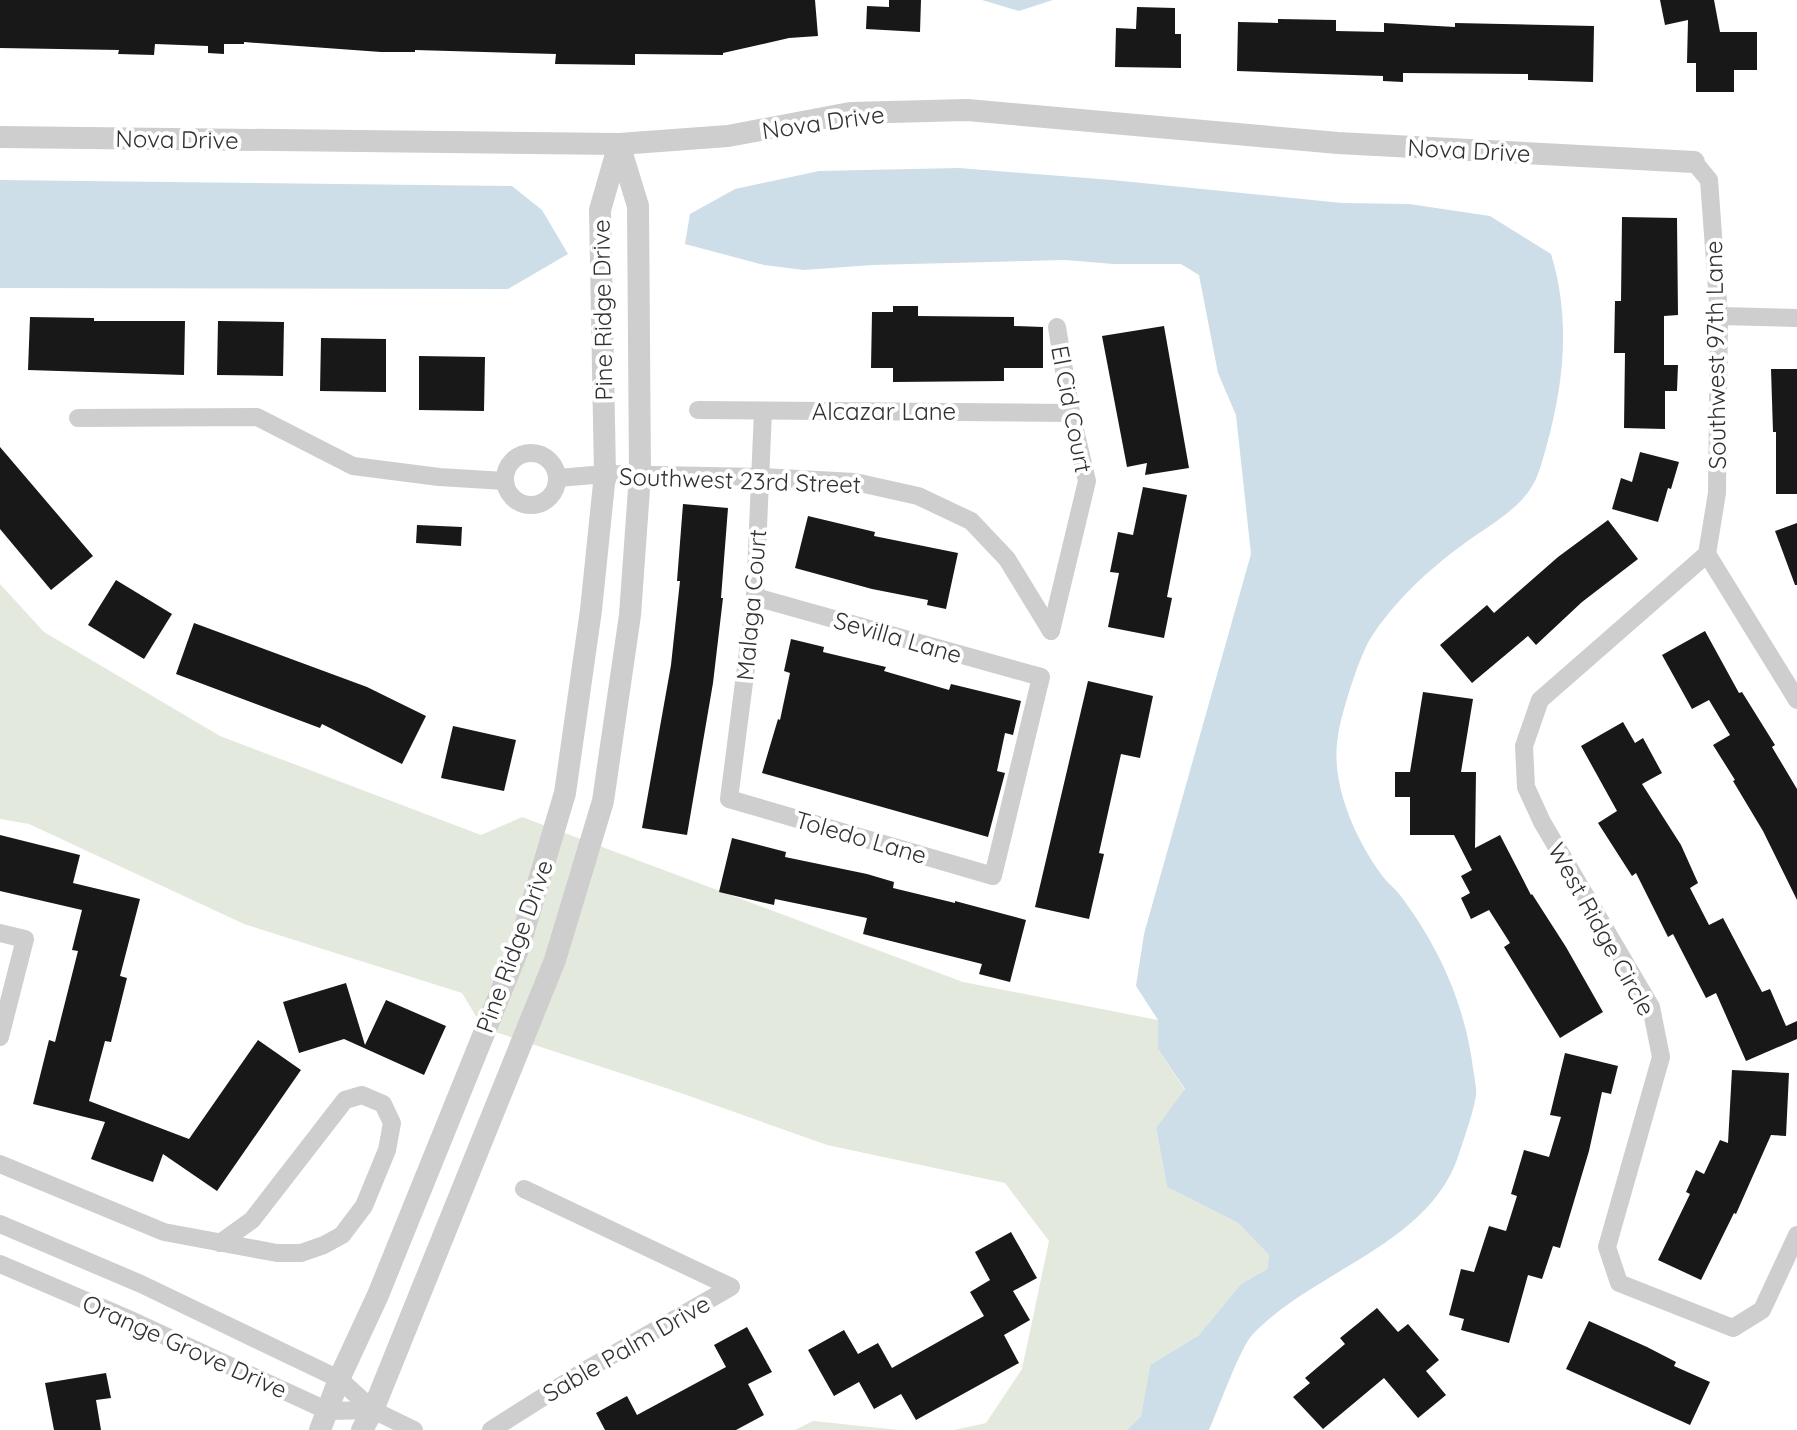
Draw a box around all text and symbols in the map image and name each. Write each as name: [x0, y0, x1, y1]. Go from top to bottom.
street label: Nova Drive: [760, 99, 886, 145]
street label: Nova Drive: [115, 123, 239, 155]
street label: Nova Drive: [1407, 132, 1531, 168]
street label: Pine Ridge Drive: [585, 219, 619, 401]
street label: Southwest 97th Lane: [1698, 240, 1732, 470]
street label: El Cid Court: [1045, 343, 1099, 475]
street label: Alcazar Lane: [812, 396, 956, 426]
street label: Southwest 23rd Street: [618, 461, 862, 499]
street label: Malaga Court: [729, 528, 773, 682]
street label: Sevilla Lane: [831, 604, 965, 670]
street label: Toledo Lane: [792, 804, 930, 870]
street label: West Ridge Circle: [1542, 837, 1662, 1021]
street label: Pine Ridge Drive: [469, 856, 559, 1036]
street label: Orange Grove Drive: [78, 1287, 292, 1405]
street label: Sable Palm Drive: [537, 1288, 715, 1408]

